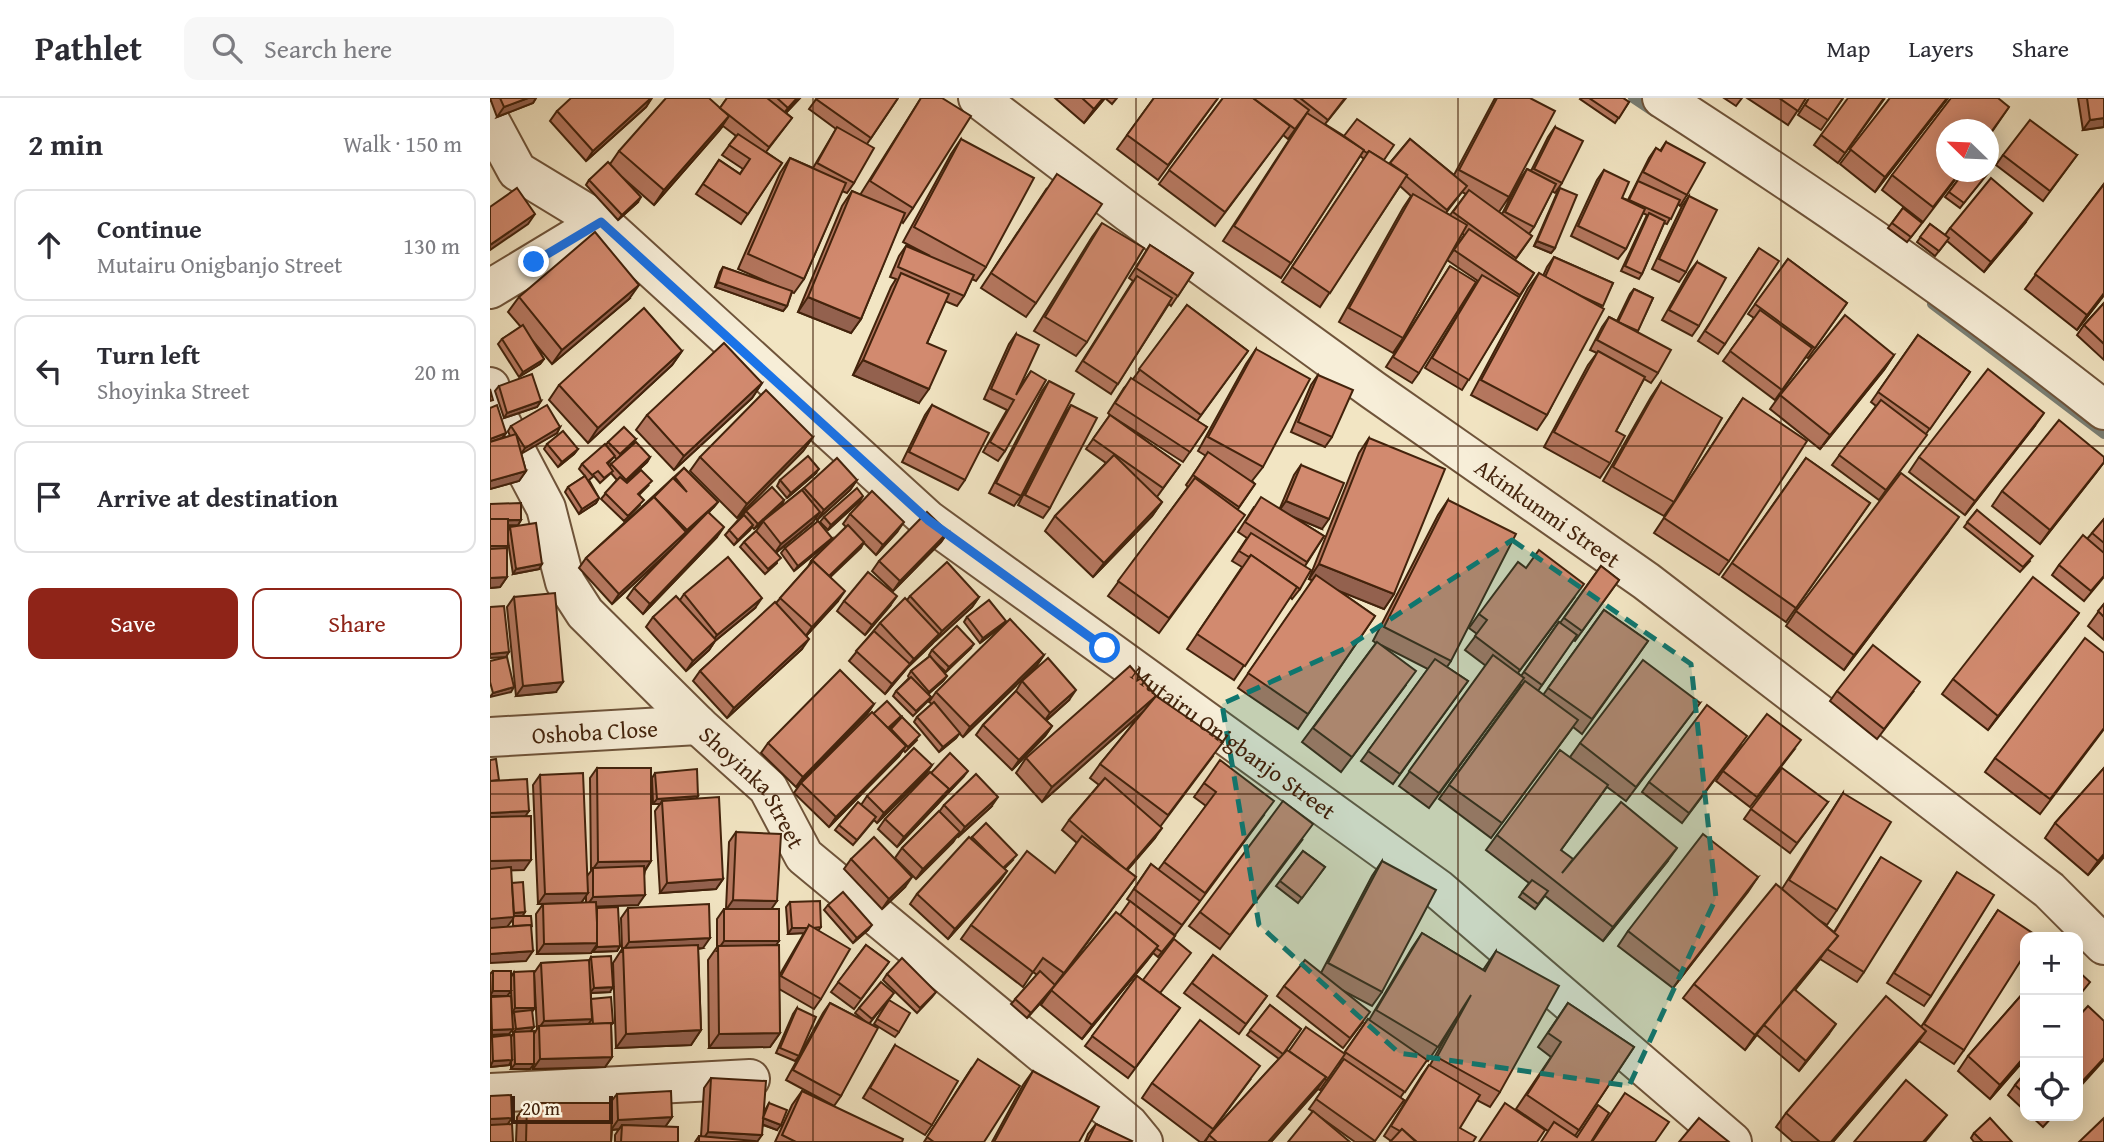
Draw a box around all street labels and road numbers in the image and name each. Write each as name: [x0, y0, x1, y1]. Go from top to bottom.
street label: Akinkunmi Street: [1469, 450, 1628, 575]
street label: Mutairu Onigbanjo Street: [1125, 656, 1343, 827]
street label: Oshoba Close: [531, 711, 659, 751]
street label: Shoyinka Street: [692, 718, 813, 854]

